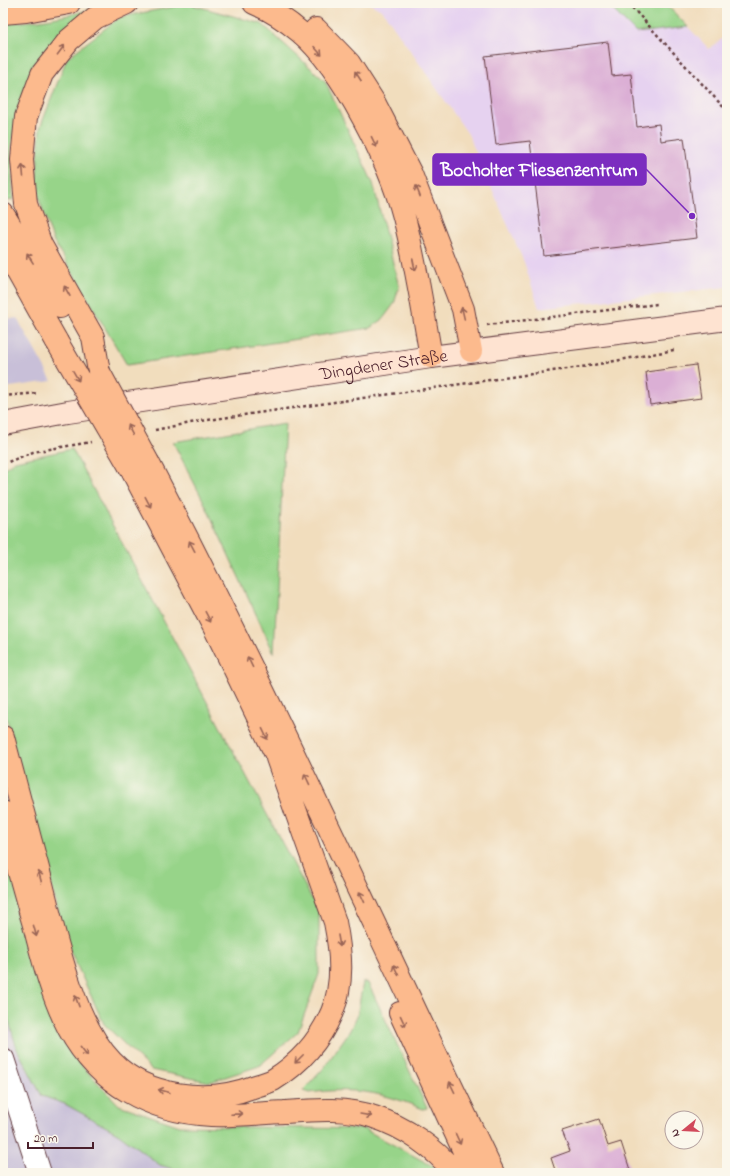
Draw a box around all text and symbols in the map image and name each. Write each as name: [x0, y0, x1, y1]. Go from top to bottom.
one-way arrow: [57, 45, 65, 56]
one-way arrow: [313, 46, 322, 57]
one-way arrow: [354, 71, 362, 82]
one-way arrow: [371, 136, 378, 148]
callout: Bocholter Fliesenzentrum: [433, 154, 646, 185]
text: Bocholter Fliesenzentrum: [440, 158, 638, 185]
one-way arrow: [20, 165, 27, 178]
one-way arrow: [413, 186, 421, 198]
one-way arrow: [26, 253, 34, 264]
one-way arrow: [411, 258, 419, 271]
one-way arrow: [63, 285, 71, 297]
one-way arrow: [459, 307, 467, 320]
street label: Dingdener Straße: [317, 344, 450, 389]
one-way arrow: [73, 370, 81, 382]
one-way arrow: [127, 424, 134, 436]
one-way arrow: [145, 495, 152, 507]
one-way arrow: [188, 540, 195, 552]
one-way arrow: [205, 611, 213, 623]
one-way arrow: [246, 656, 254, 668]
one-way arrow: [262, 727, 269, 739]
one-way arrow: [303, 774, 310, 786]
one-way arrow: [36, 871, 43, 884]
one-way arrow: [358, 891, 365, 903]
one-way arrow: [32, 924, 39, 937]
one-way arrow: [335, 934, 343, 947]
one-way arrow: [392, 964, 399, 976]
one-way arrow: [73, 996, 81, 1008]
one-way arrow: [400, 1014, 407, 1026]
one-way arrow: [80, 1045, 88, 1056]
one-way arrow: [294, 1054, 304, 1064]
one-way arrow: [448, 1082, 455, 1094]
one-way arrow: [158, 1086, 171, 1094]
one-way arrow: [230, 1110, 243, 1118]
north arrow: [664, 1110, 704, 1150]
one-way arrow: [360, 1111, 373, 1119]
scale bar: [28, 1124, 93, 1150]
text: N: [667, 1127, 684, 1139]
text: 20 m: [34, 1130, 57, 1148]
one-way arrow: [455, 1132, 462, 1144]

